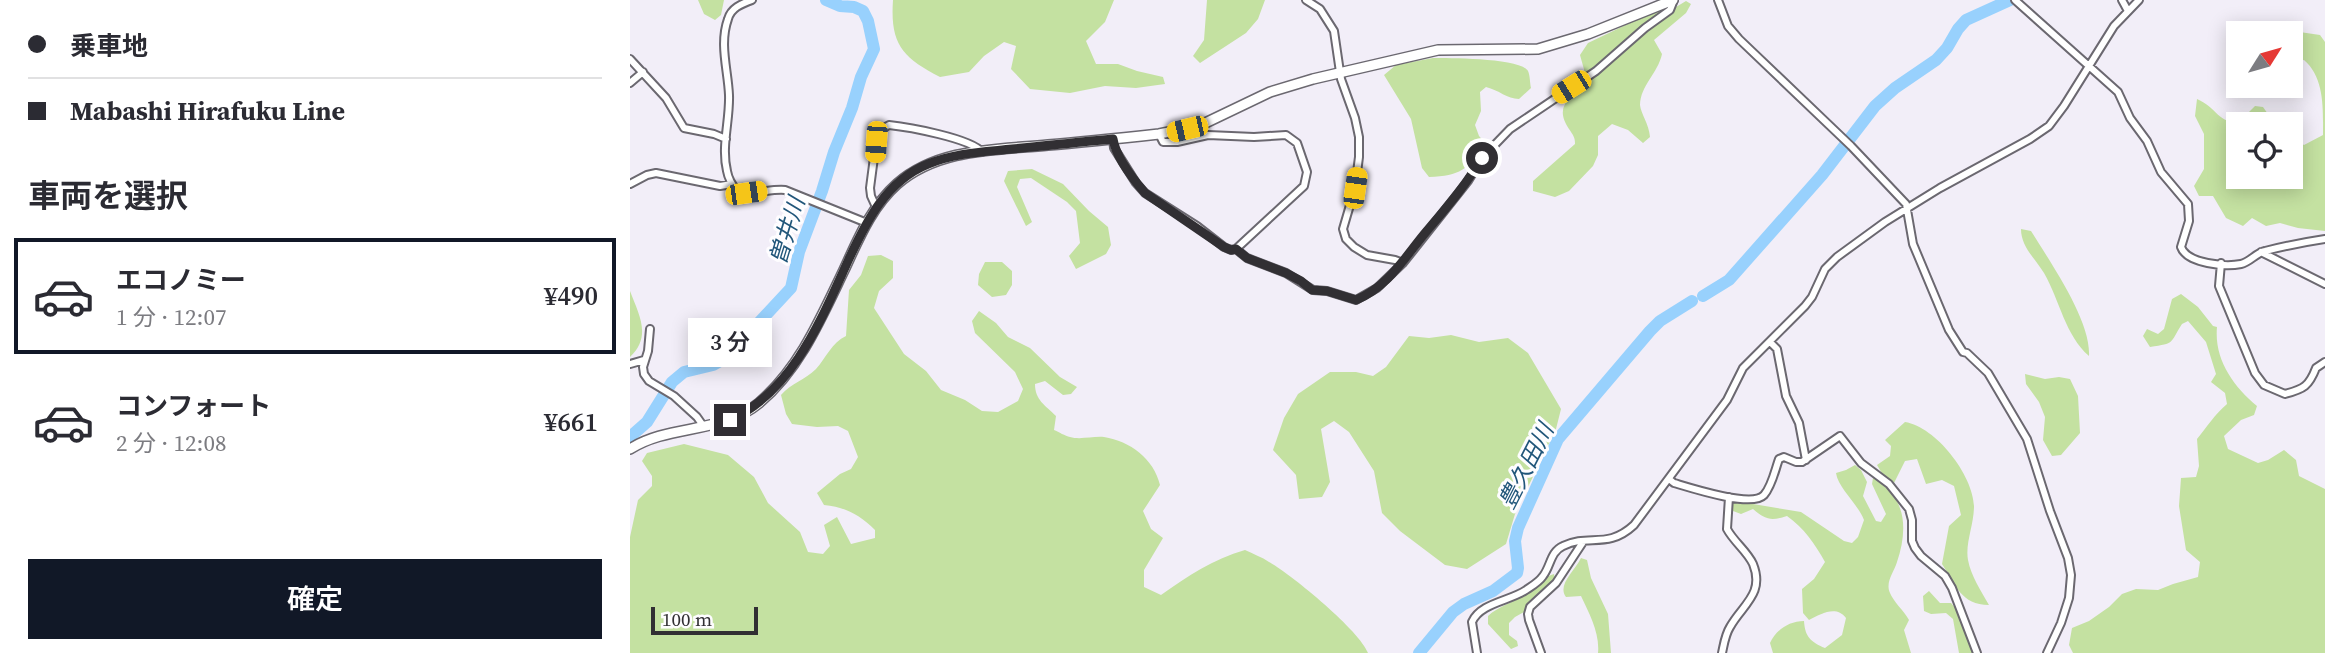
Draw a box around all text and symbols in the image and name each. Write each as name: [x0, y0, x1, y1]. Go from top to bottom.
north arrow: [2226, 21, 2303, 98]
map controls: [2226, 21, 2303, 189]
text: 乗車地: [70, 28, 148, 64]
car: [1548, 67, 1595, 107]
text: Mabashi Hirafuku Line: [70, 93, 345, 129]
button: locate: [2226, 112, 2303, 189]
car: [1165, 114, 1210, 144]
car: [865, 120, 888, 164]
route start: [1466, 142, 1498, 174]
car: [1342, 166, 1369, 210]
text: 車両を選択: [28, 174, 188, 218]
car: [724, 180, 769, 206]
water label: 曽井川: [762, 190, 813, 269]
text: エコノミー: [116, 262, 246, 298]
icon: car: [32, 265, 95, 328]
text: ¥490: [544, 278, 598, 314]
text: 1 分 · 12:07: [116, 301, 226, 333]
callout: 3 分: [688, 318, 772, 368]
text: 3 分: [710, 326, 750, 358]
text: コンフォート: [116, 388, 271, 424]
icon: car: [32, 391, 95, 454]
text: ¥661: [544, 404, 598, 440]
route end: [714, 404, 746, 436]
water label: 豊久田川: [1491, 415, 1563, 514]
text: 2 分 · 12:08: [116, 427, 226, 459]
button: 確定: [28, 559, 602, 639]
scale bar: [651, 604, 758, 636]
text: 100 m: [662, 606, 712, 632]

